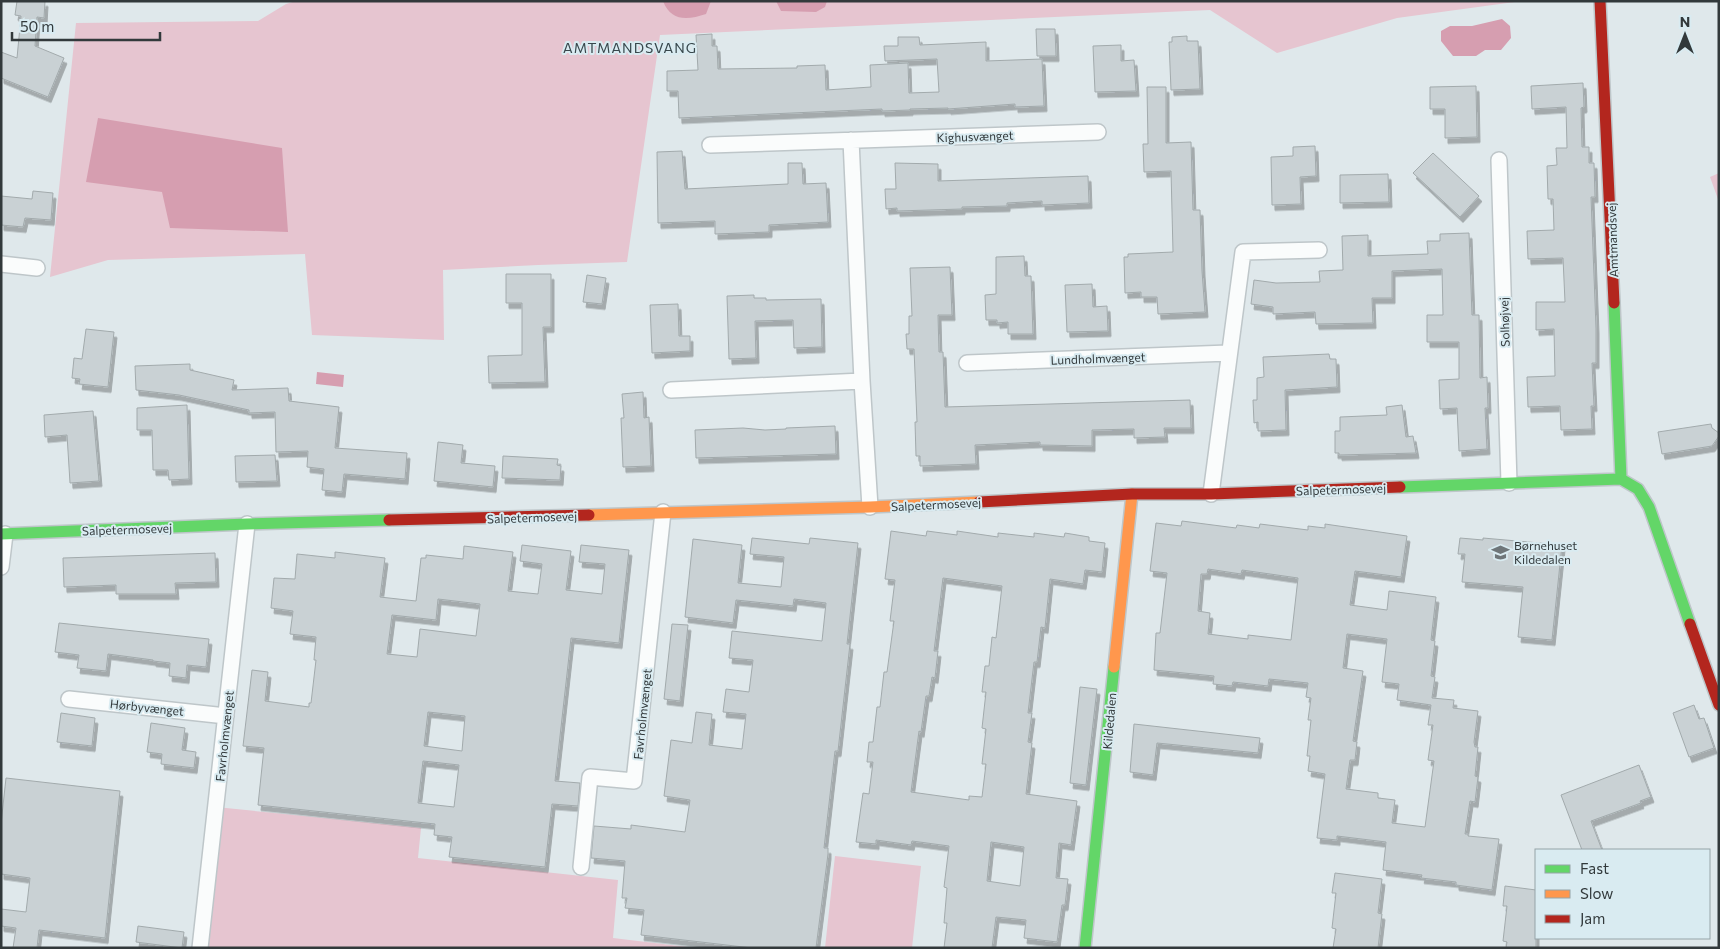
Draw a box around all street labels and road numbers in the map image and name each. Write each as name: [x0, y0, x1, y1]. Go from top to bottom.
street label: Kighusvænget: [936, 128, 1014, 144]
street label: Amtmandsvej: [1604, 202, 1620, 278]
street label: Solhøjvej: [1496, 297, 1512, 347]
street label: Lundholmvænget: [1050, 349, 1146, 367]
street label: Salpetermosevej: [1296, 480, 1386, 498]
street label: Salpetermosevej: [891, 495, 981, 513]
street label: Salpetermosevej: [487, 508, 577, 526]
street label: Salpetermosevej: [82, 520, 172, 538]
street label: Favrholmvænget: [630, 668, 654, 760]
street label: Favrholmvænget: [212, 690, 236, 782]
street label: Kildedalen: [1100, 692, 1118, 750]
street label: Hørbyvænget: [109, 696, 185, 718]

